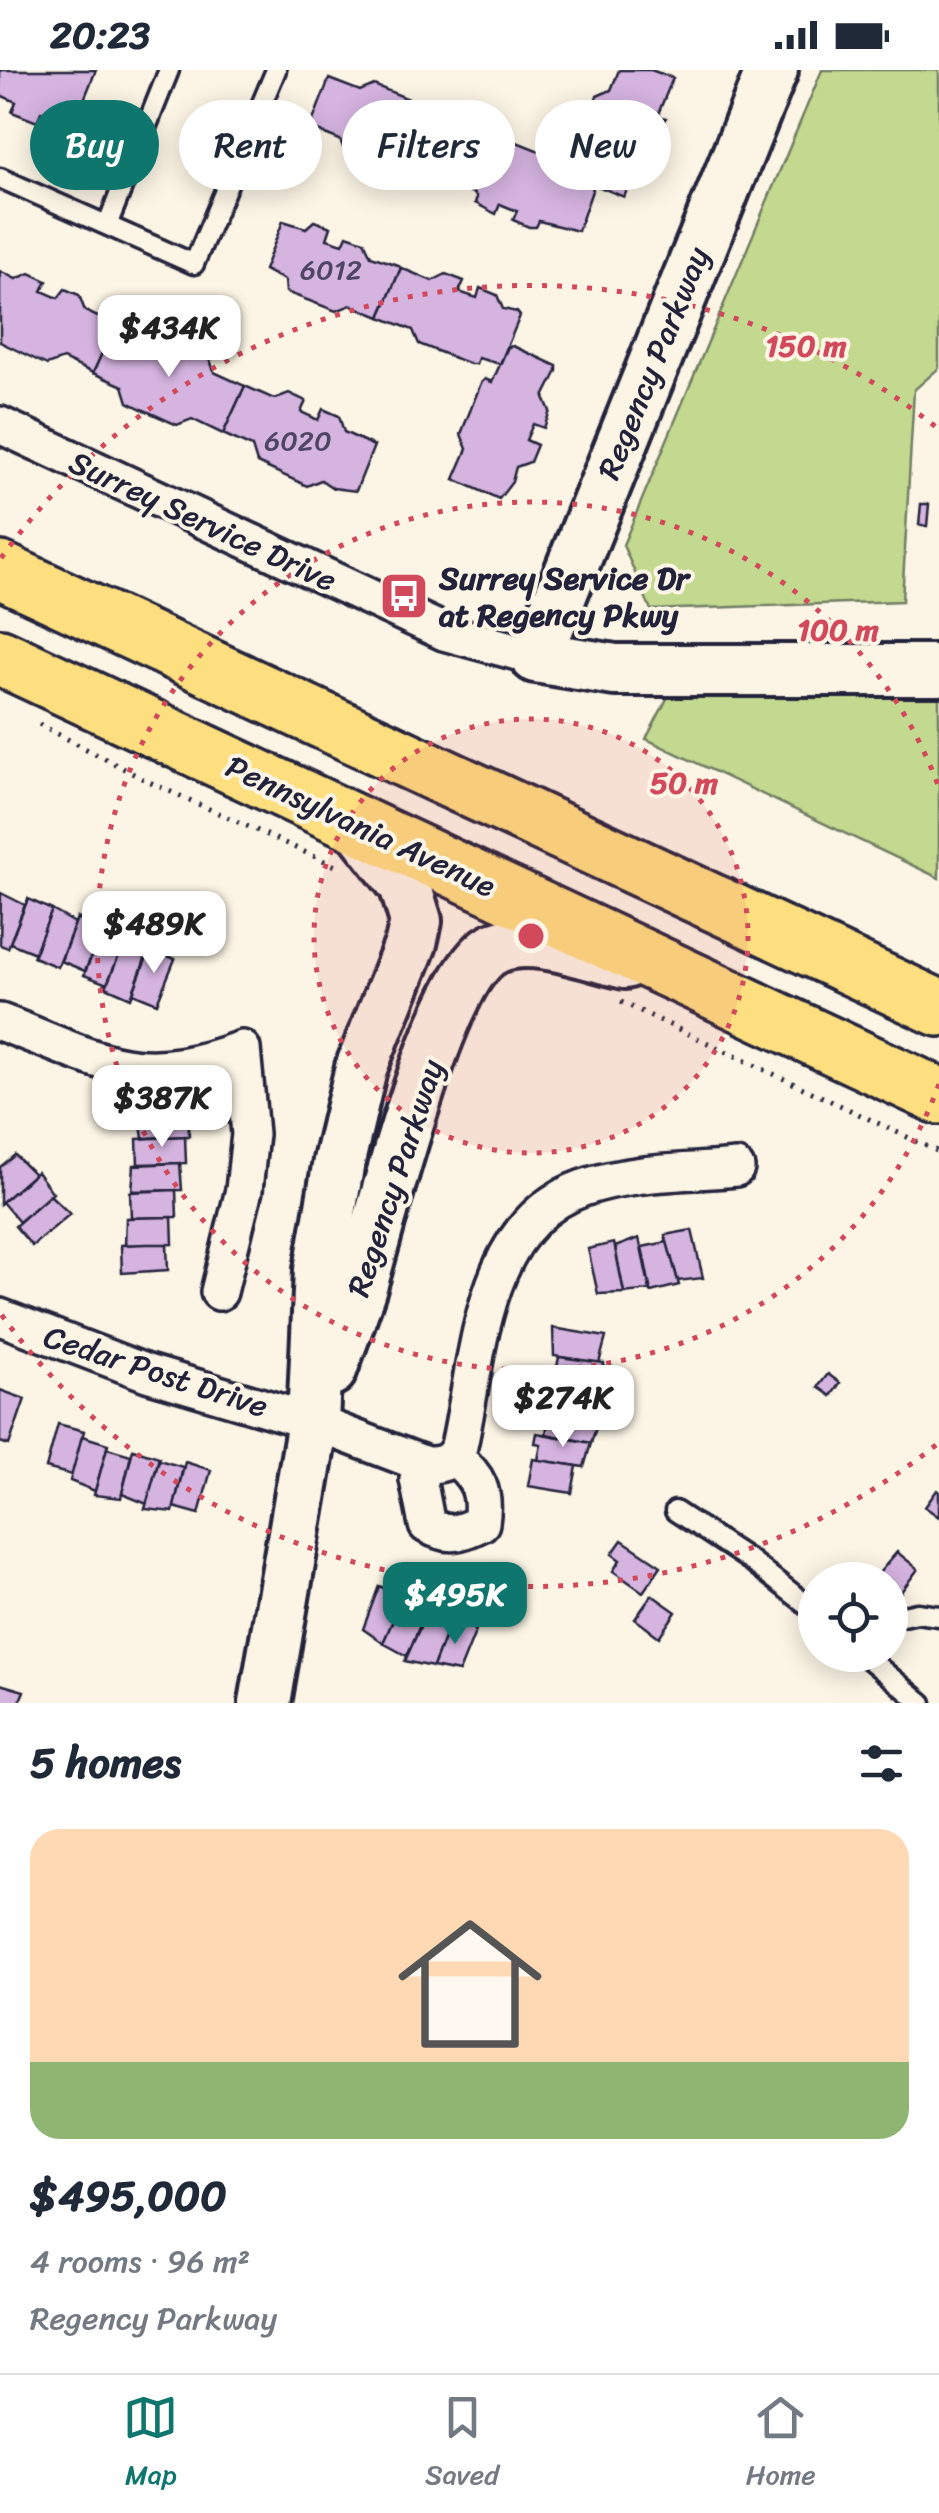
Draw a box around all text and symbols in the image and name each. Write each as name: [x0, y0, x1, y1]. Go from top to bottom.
text: 20:23: [50, 2, 150, 69]
chip: Buy: [30, 100, 159, 190]
chip: Rent: [179, 100, 322, 190]
chip: Filters: [342, 100, 515, 190]
chip: New: [535, 100, 671, 190]
street label: Regency Parkway: [581, 238, 726, 488]
house number: 6012: [300, 245, 362, 294]
pin: $434K: [99, 295, 239, 380]
text: $434K: [120, 299, 218, 356]
text: 150 m: [766, 319, 847, 373]
house number: 6020: [264, 416, 332, 465]
street label: Surrey Service Drive: [59, 434, 346, 609]
place label: Surrey Service Dr at Regency Pkwy: [438, 550, 692, 644]
bus stop icon: Surrey Service Dr at Regency Pkwy: [378, 570, 430, 622]
text: 100 m: [797, 603, 879, 657]
street label: Pennsylvania Avenue: [216, 739, 506, 914]
text: 50 m: [650, 756, 718, 810]
pin: $489K: [84, 891, 224, 976]
text: $489K: [104, 895, 204, 952]
centre of rings: [513, 918, 549, 954]
street label: Regency Parkway: [330, 1052, 461, 1304]
pin: $387K: [92, 1065, 232, 1150]
text: $387K: [114, 1069, 210, 1126]
street label: Cedar Post Drive: [36, 1308, 276, 1435]
pin: $274K: [493, 1365, 633, 1450]
text: $274K: [514, 1369, 612, 1426]
pin: $495K: [385, 1562, 525, 1647]
map controls: [798, 1562, 908, 1672]
button: locate: [798, 1562, 908, 1672]
text: $495K: [405, 1566, 505, 1623]
text: 5 homes: [30, 1726, 181, 1800]
icon: filters: [854, 1736, 909, 1791]
icon: home: [380, 1894, 560, 2074]
text: $495,000: [30, 2159, 227, 2233]
text: 4 rooms · 96 m²: [30, 2233, 250, 2290]
text: Regency Parkway: [30, 2290, 277, 2347]
tab: Map: [123, 2390, 178, 2499]
tab: Saved: [425, 2390, 499, 2499]
tab: Home: [746, 2390, 816, 2499]

